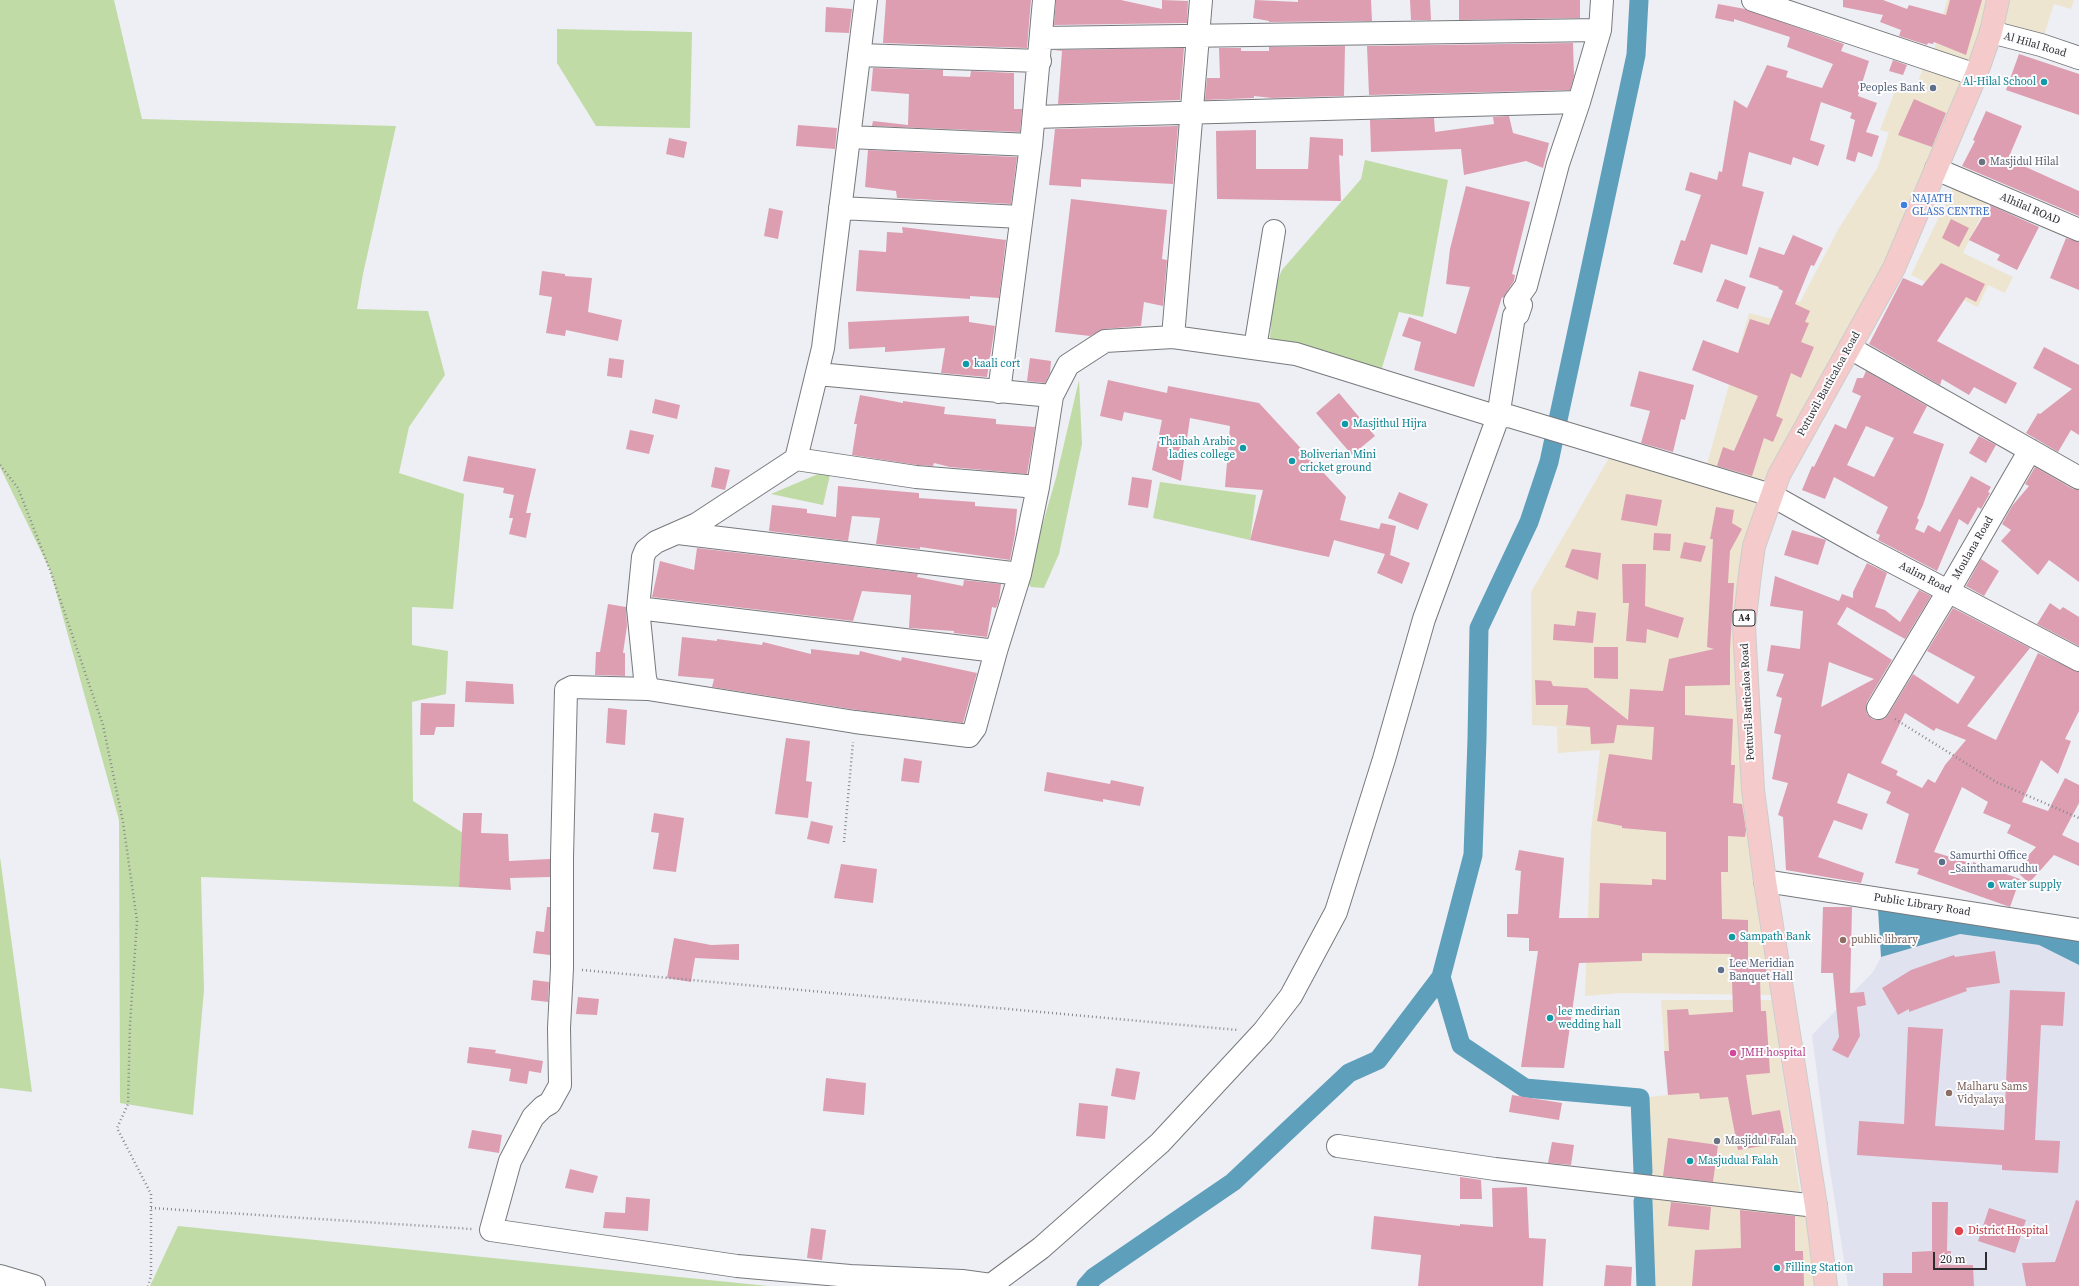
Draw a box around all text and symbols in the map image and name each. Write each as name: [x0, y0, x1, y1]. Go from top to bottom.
street label: Al Hilal Road: [2002, 30, 2068, 60]
place label: Al-Hilal School: [1963, 75, 2036, 89]
marker: Al-Hilal School: [2039, 77, 2049, 87]
place label: Peoples Bank: [1860, 81, 1925, 95]
marker: Peoples Bank: [1928, 83, 1938, 93]
place label: Masjidul Hilal: [1990, 155, 2059, 169]
marker: Masjidul Hilal: [1977, 157, 1987, 167]
street label: Alhilal ROAD: [1998, 190, 2062, 228]
place label: NAJATH GLASS CENTRE: [1912, 192, 1989, 218]
marker: NAJATH GLASS CENTRE: [1899, 200, 1909, 210]
street label: Pottuvil-Batticaloa Road: [1795, 329, 1863, 439]
place label: kaali cort: [974, 357, 1020, 371]
marker: kaali cort: [961, 359, 971, 369]
place label: Masjithul Hijra: [1353, 417, 1427, 431]
marker: Masjithul Hijra: [1340, 419, 1350, 429]
place label: Thaibah Arabic ladies college: [1159, 435, 1235, 461]
marker: Thaibah Arabic ladies college: [1238, 443, 1248, 453]
place label: Boliverian Mini cricket ground: [1300, 448, 1376, 474]
marker: Boliverian Mini cricket ground: [1287, 456, 1297, 466]
street label: Moulana Road: [1950, 514, 1996, 582]
street label: Aalim Road: [1897, 559, 1953, 597]
road number: A4: [1733, 610, 1755, 626]
street label: Pottuvil-Batticaloa Road: [1738, 643, 1758, 761]
place label: Samurthi Office _Sainthamarudhu: [1950, 849, 2038, 875]
marker: Samurthi Office _Sainthamarudhu: [1937, 857, 1947, 867]
place label: water supply: [1999, 878, 2062, 892]
marker: water supply: [1986, 880, 1996, 890]
street label: Public Library Road: [1873, 891, 1971, 919]
place label: Sampath Bank: [1740, 930, 1811, 944]
marker: Sampath Bank: [1727, 932, 1737, 942]
place label: public library: [1851, 933, 1918, 947]
marker: public library: [1838, 935, 1848, 945]
place label: Lee Meridian Banquet Hall: [1729, 957, 1794, 983]
marker: Lee Meridian Banquet Hall: [1716, 965, 1726, 975]
place label: lee medirian wedding hall: [1558, 1005, 1621, 1031]
marker: lee medirian wedding hall: [1545, 1013, 1555, 1023]
place label: JMH hospital: [1741, 1046, 1806, 1060]
marker: JMH hospital: [1728, 1048, 1738, 1058]
place label: Malharu Sams Vidyalaya: [1957, 1080, 2027, 1106]
marker: Malharu Sams Vidyalaya: [1944, 1088, 1954, 1098]
place label: Masjidul Falah: [1725, 1134, 1797, 1148]
marker: Masjidul Falah: [1712, 1136, 1722, 1146]
place label: Masjudual Falah: [1698, 1154, 1778, 1168]
marker: Masjudual Falah: [1685, 1156, 1695, 1166]
place label: District Hospital: [1968, 1224, 2048, 1238]
marker: District Hospital: [1953, 1225, 1965, 1237]
scale bar: [1935, 1244, 1989, 1270]
text: 20 m: [1940, 1251, 1966, 1267]
place label: Filling Station: [1785, 1261, 1854, 1275]
marker: Filling Station: [1772, 1263, 1782, 1273]

